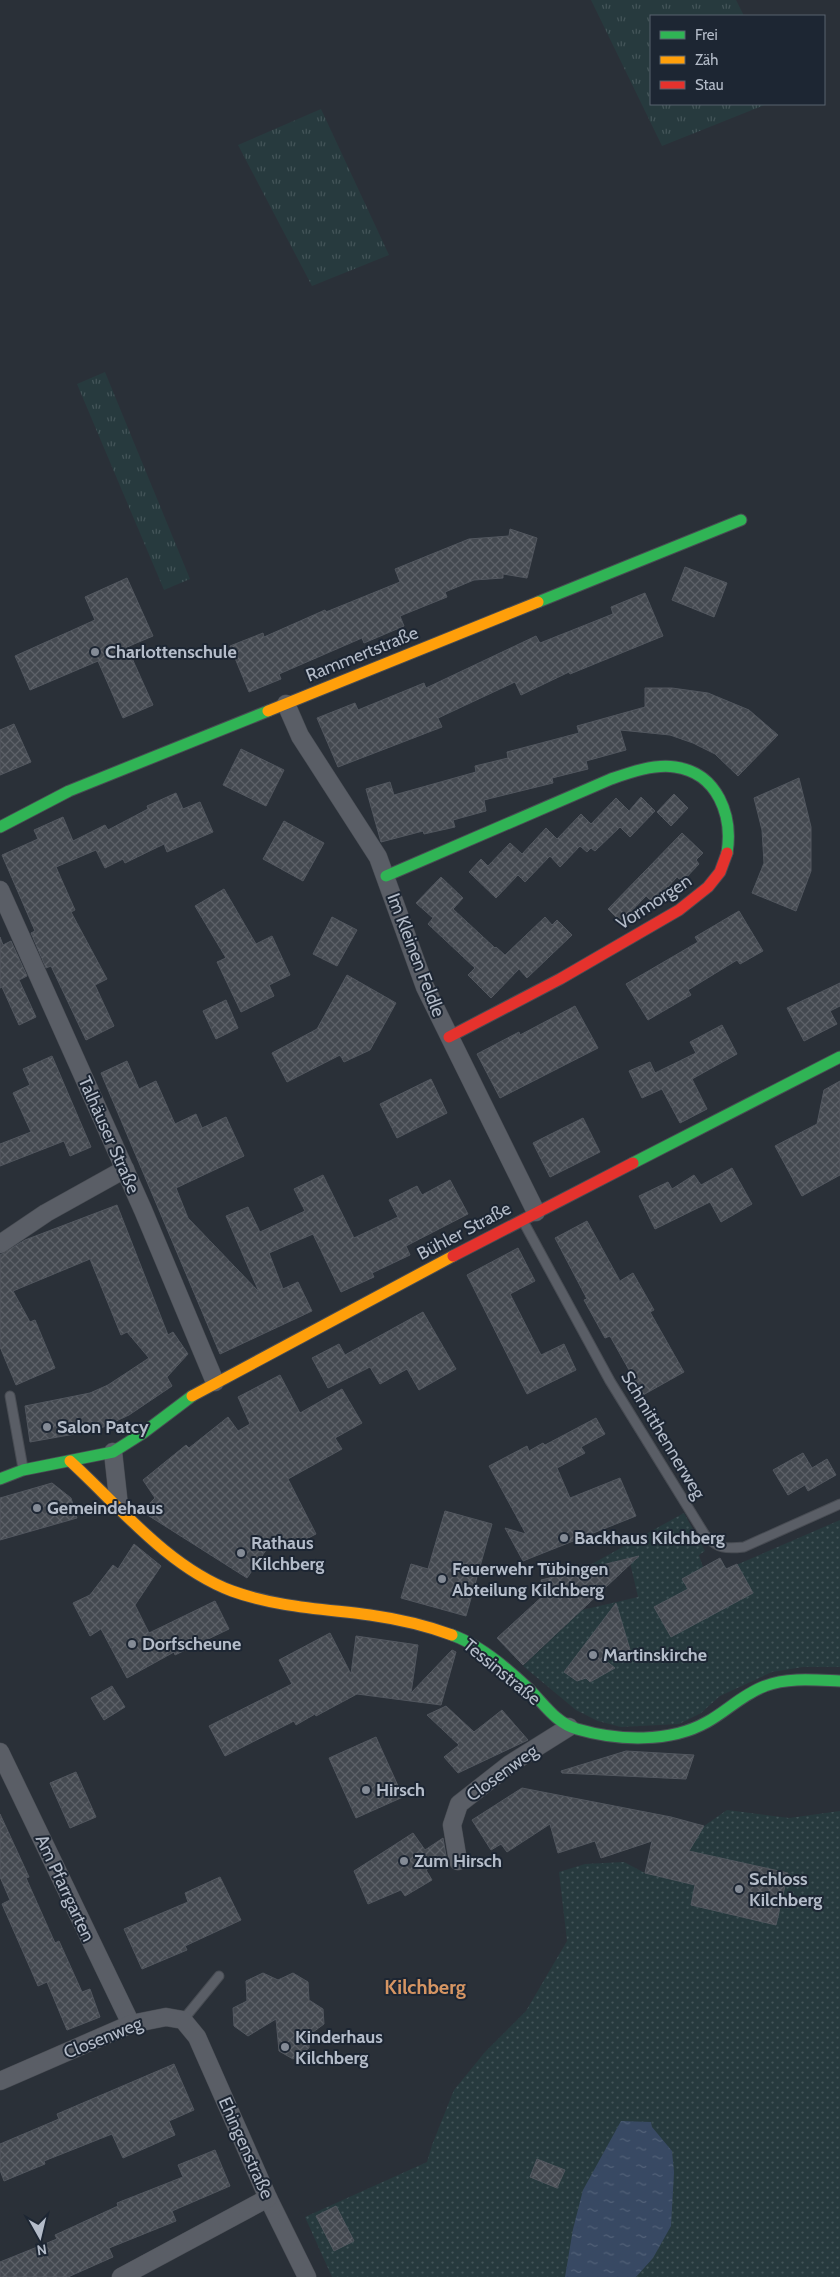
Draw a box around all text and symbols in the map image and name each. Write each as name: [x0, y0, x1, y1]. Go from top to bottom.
legend: [650, 15, 825, 105]
text: Frei: [695, 26, 718, 44]
text: Zäh: [695, 51, 718, 69]
text: Stau: [695, 76, 724, 94]
street label: Rammertstraße: [303, 621, 421, 687]
place label: Charlottenschule: [105, 641, 237, 663]
marker: Charlottenschule: [89, 646, 101, 658]
street label: Vormorgen: [612, 870, 696, 934]
street label: Im Kleinen Feldle: [382, 890, 450, 1020]
street label: Talhäuser Straße: [73, 1073, 145, 1197]
street label: Bühler Straße: [413, 1197, 515, 1265]
street label: Schmitthennerweg: [616, 1367, 710, 1504]
place label: Salon Patcy: [57, 1416, 149, 1438]
marker: Salon Patcy: [41, 1421, 53, 1433]
place label: Gemeindehaus: [47, 1497, 164, 1519]
marker: Gemeindehaus: [31, 1502, 43, 1514]
place label: Backhaus Kilchberg: [574, 1527, 725, 1549]
place label: Rathaus Kilchberg: [251, 1532, 324, 1575]
marker: Backhaus Kilchberg: [558, 1532, 570, 1544]
marker: Rathaus Kilchberg: [235, 1547, 247, 1559]
place label: Feuerwehr Tübingen Abteilung Kilchberg: [452, 1558, 609, 1601]
marker: Feuerwehr Tübingen Abteilung Kilchberg: [436, 1573, 448, 1585]
place label: Dorfscheune: [142, 1633, 241, 1655]
street label: Tessinstraße: [459, 1634, 545, 1710]
marker: Dorfscheune: [126, 1638, 138, 1650]
place label: Martinskirche: [603, 1644, 707, 1666]
marker: Martinskirche: [587, 1649, 599, 1661]
street label: Closenweg: [462, 1739, 543, 1806]
place label: Hirsch: [376, 1779, 425, 1801]
marker: Hirsch: [360, 1784, 372, 1796]
street label: Am Pfarrgarten: [31, 1831, 99, 1945]
place label: Zum Hirsch: [414, 1850, 502, 1872]
marker: Zum Hirsch: [398, 1855, 410, 1867]
place label: Schloss Kilchberg: [749, 1868, 822, 1911]
marker: Schloss Kilchberg: [733, 1883, 745, 1895]
district label: Kilchberg: [384, 1975, 466, 1999]
street label: Closenweg: [60, 2012, 146, 2064]
place label: Kinderhaus Kilchberg: [295, 2026, 383, 2069]
marker: Kinderhaus Kilchberg: [279, 2041, 291, 2053]
street label: Ehingenstraße: [214, 2094, 278, 2202]
north arrow: [15, 2212, 65, 2262]
text: N: [36, 2240, 48, 2259]

